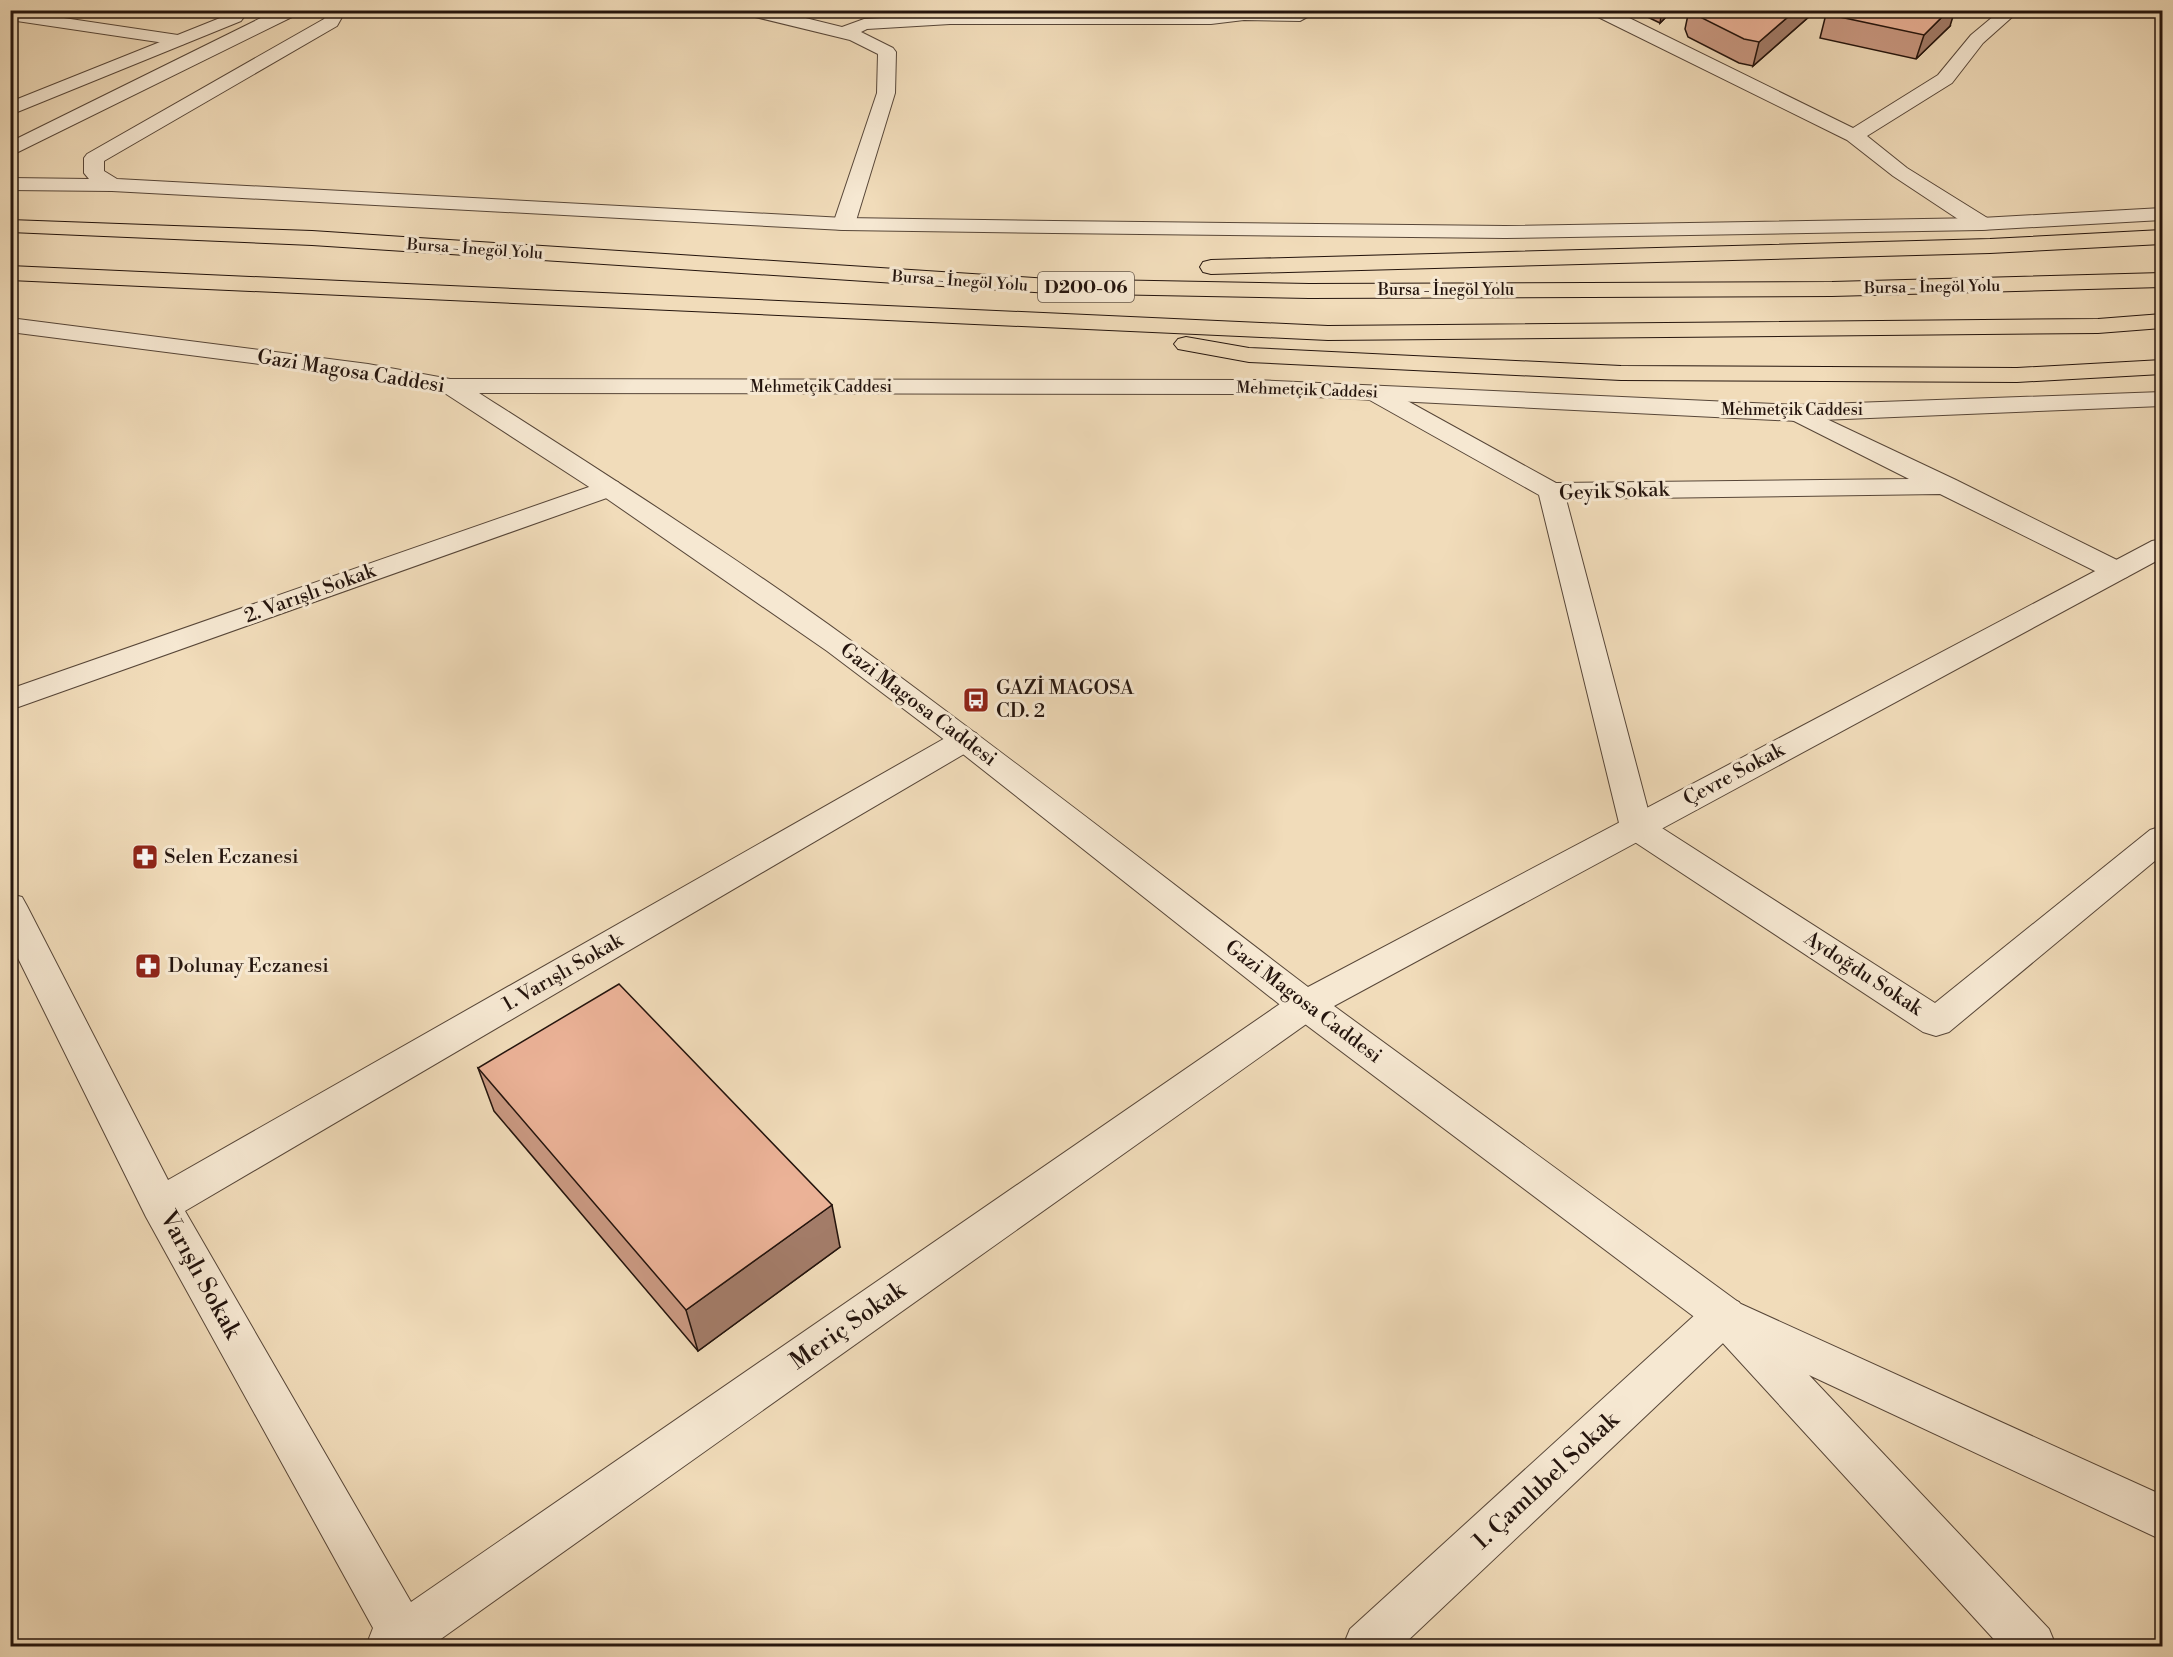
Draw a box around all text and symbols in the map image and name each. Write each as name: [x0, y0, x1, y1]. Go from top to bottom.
street label: Bursa - İnegöl Yolu: [405, 232, 544, 264]
street label: Bursa - İnegöl Yolu: [890, 264, 1029, 296]
road number: D200-06: [1038, 272, 1134, 302]
street label: Bursa - İnegöl Yolu: [1863, 274, 2000, 298]
street label: Bursa - İnegöl Yolu: [1377, 278, 1514, 300]
street label: Gazi Magosa Caddesi: [255, 345, 447, 399]
street label: Mehmetçik Caddesi: [750, 377, 892, 397]
street label: Mehmetçik Caddesi: [1236, 378, 1378, 402]
street label: Mehmetçik Caddesi: [1721, 400, 1863, 420]
street label: Geyik Sokak: [1559, 478, 1671, 506]
street label: 2. Varışlı Sokak: [241, 558, 380, 629]
street label: Gazi Magosa Caddesi: [835, 638, 1002, 772]
place label: GAZİ MAGOSA CD. 2: [996, 675, 1135, 724]
bus stop icon: GAZİ MAGOSA CD. 2: [961, 685, 991, 715]
street label: Çevre Sokak: [1679, 737, 1790, 812]
pharmacy icon: Selen Eczanesi: [130, 842, 160, 872]
place label: Selen Eczanesi: [164, 845, 299, 870]
street label: Aydoğdu Sokak: [1798, 926, 1928, 1022]
street label: 1. Varışlı Sokak: [498, 928, 629, 1018]
street label: Gazi Magosa Caddesi: [1220, 935, 1387, 1069]
pharmacy icon: Dolunay Eczanesi: [133, 951, 163, 981]
place label: Dolunay Eczanesi: [168, 954, 329, 979]
street label: Varışlı Sokak: [152, 1205, 248, 1345]
street label: Meriç Sokak: [784, 1274, 913, 1377]
street label: 1. Çamlıbel Sokak: [1467, 1405, 1626, 1556]

